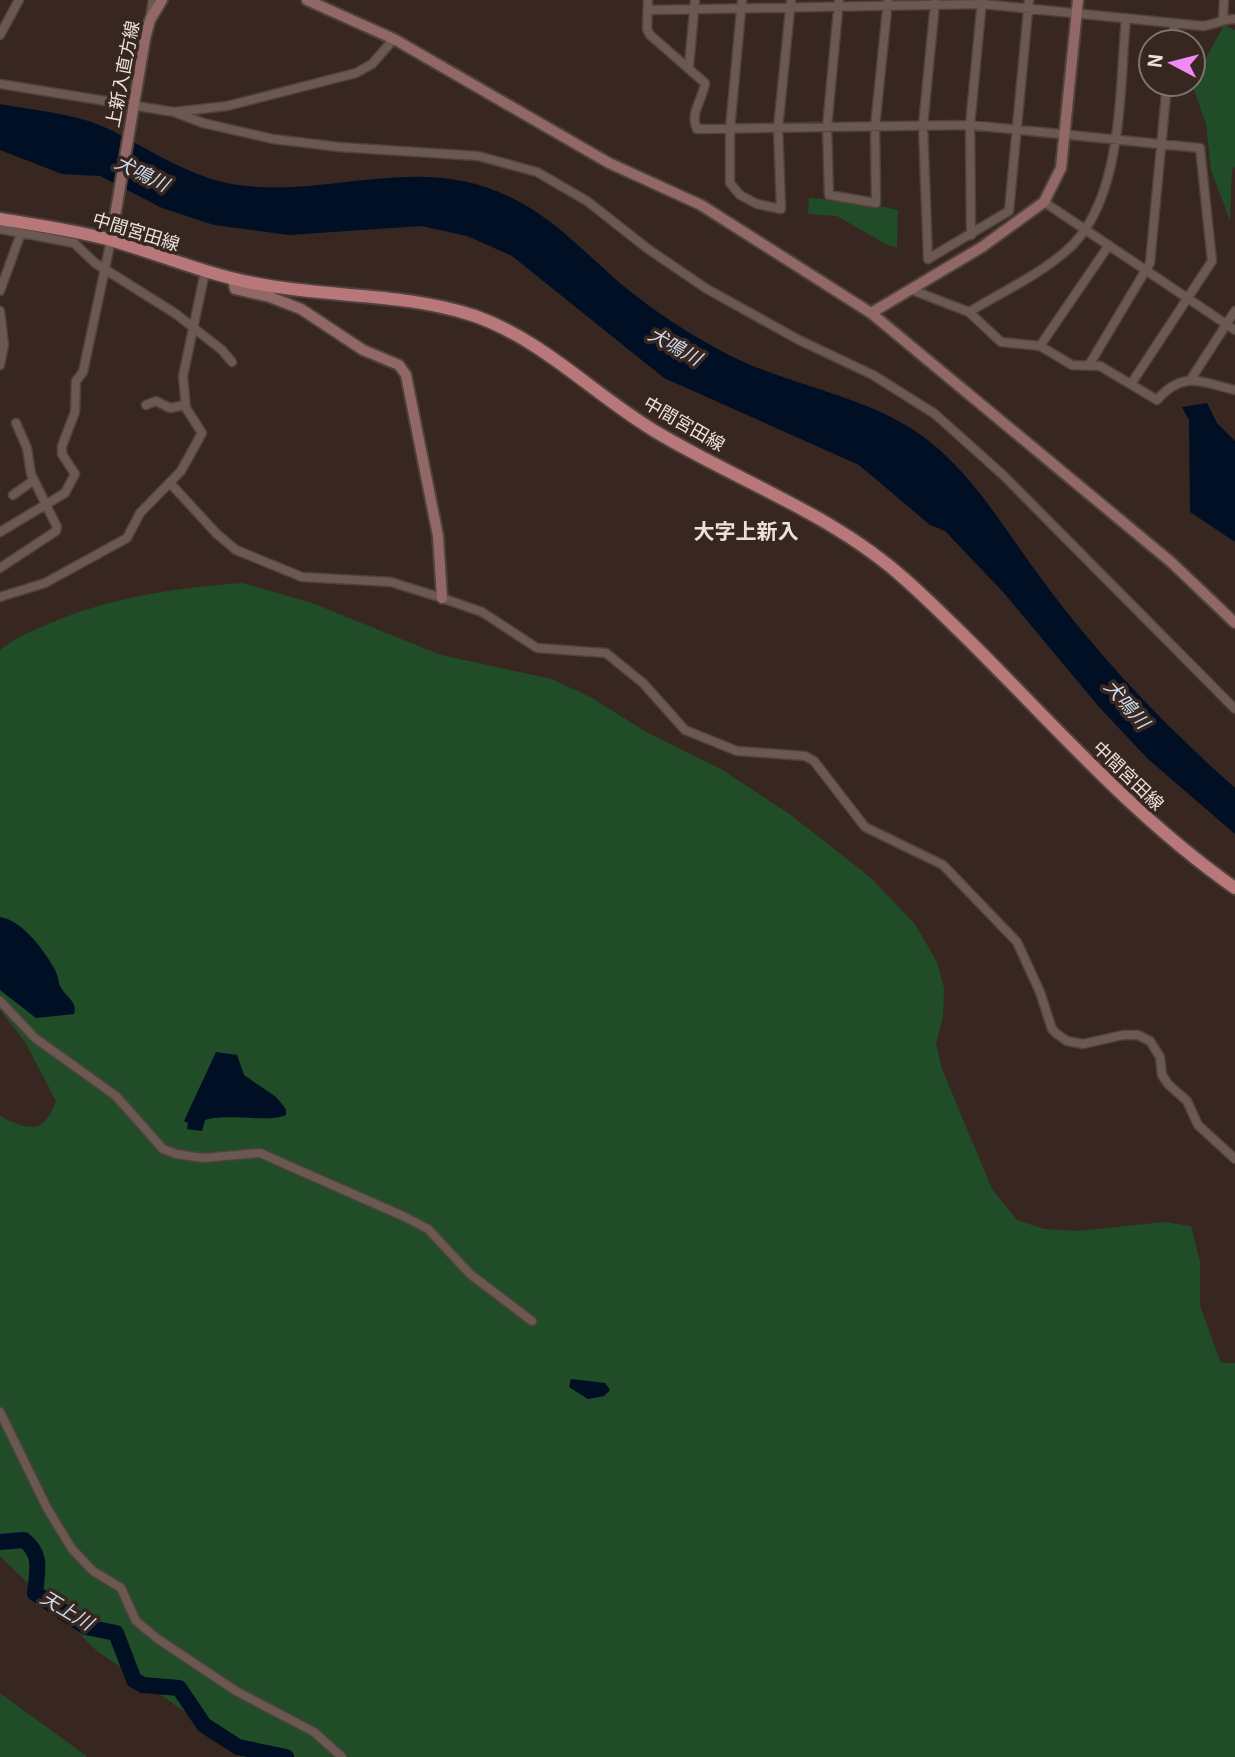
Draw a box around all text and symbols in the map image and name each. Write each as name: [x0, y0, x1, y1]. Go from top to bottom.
street label: 上新入直方線: [98, 18, 144, 129]
north arrow: [1137, 28, 1207, 98]
text: N: [1139, 52, 1168, 69]
water label: 犬鳴川: [111, 147, 176, 197]
street label: 中間宮田線: [90, 204, 183, 256]
water label: 犬鳴川: [644, 319, 709, 371]
street label: 中間宮田線: [640, 389, 730, 456]
district label: 大字上新入: [694, 515, 799, 545]
water label: 犬鳴川: [1099, 673, 1158, 735]
street label: 中間宮田線: [1088, 734, 1171, 815]
water label: 天上川: [36, 1582, 101, 1636]

